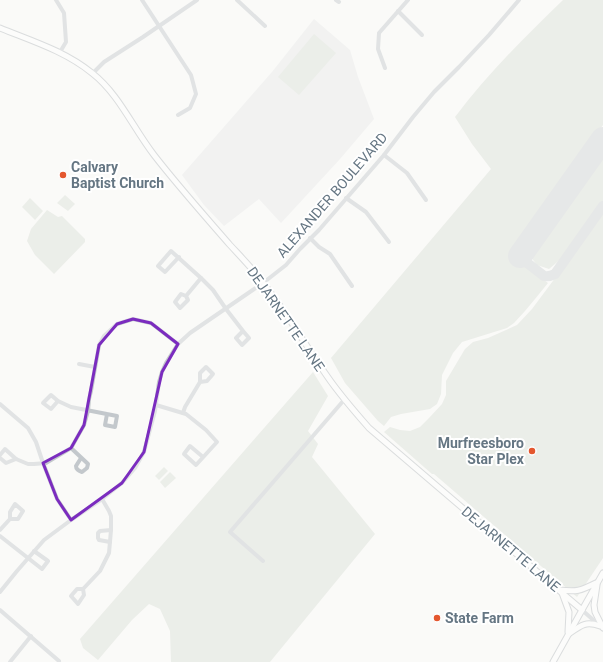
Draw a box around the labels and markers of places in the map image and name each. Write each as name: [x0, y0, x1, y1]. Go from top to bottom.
place label: Calvary Baptist Church: [71, 159, 164, 191]
marker: Calvary Baptist Church: [58, 170, 68, 180]
place label: Murfreesboro Star Plex: [438, 435, 525, 467]
marker: Murfreesboro Star Plex: [527, 446, 537, 456]
place label: State Farm: [445, 610, 514, 626]
marker: State Farm: [432, 613, 442, 623]

